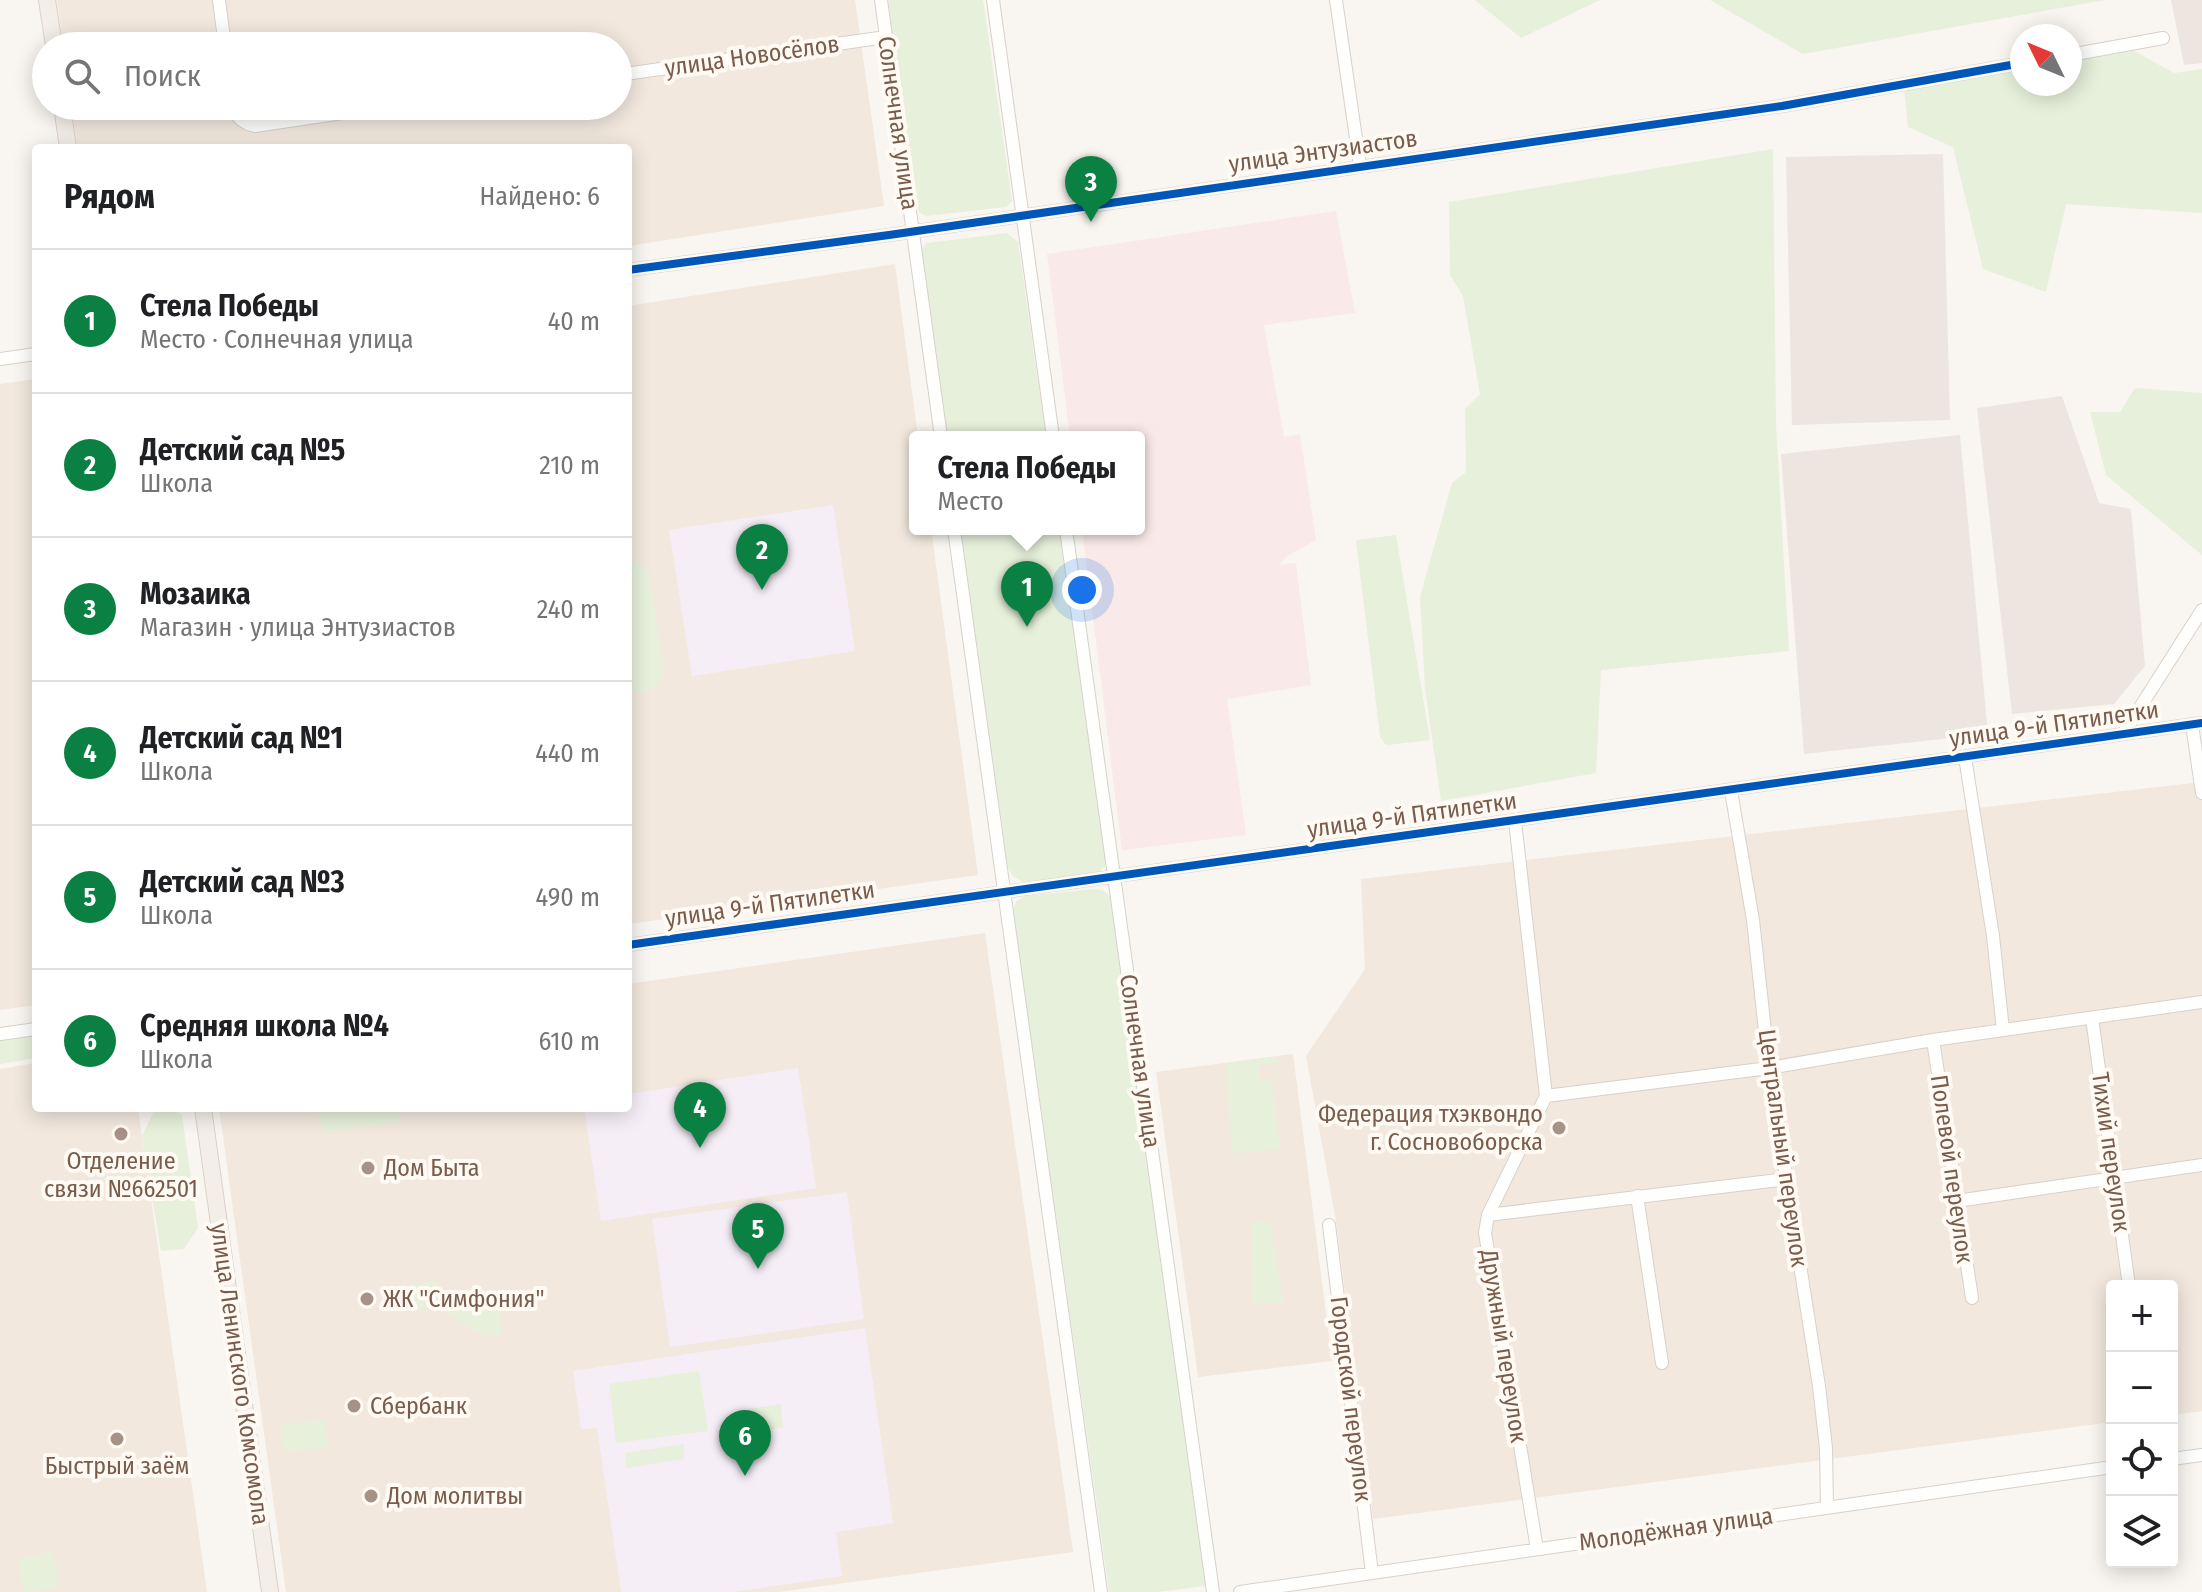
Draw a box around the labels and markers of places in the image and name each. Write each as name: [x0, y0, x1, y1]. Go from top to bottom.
pin: 3: [1065, 156, 1117, 222]
pin: 2: [736, 524, 788, 590]
pin: 1: [1001, 561, 1053, 627]
pin: 4: [674, 1082, 726, 1148]
place label: Федерация тхэквондо г. Сосновоборска: [1318, 1100, 1543, 1156]
marker: Федерация тхэквондо г. Сосновоборска: [1550, 1119, 1568, 1137]
marker: Отделение связи №662501: [112, 1125, 130, 1143]
place label: Отделение связи №662501: [44, 1147, 198, 1203]
place label: Дом Быта: [383, 1154, 479, 1182]
marker: Дом Быта: [359, 1159, 377, 1177]
pin: 5: [732, 1203, 784, 1269]
place label: ЖК "Симфония": [383, 1285, 545, 1313]
marker: ЖК "Симфония": [358, 1290, 376, 1308]
place label: Сбербанк: [370, 1392, 468, 1420]
marker: Сбербанк: [345, 1397, 363, 1415]
pin: 6: [719, 1410, 771, 1476]
marker: Быстрый заём: [108, 1430, 126, 1448]
place label: Быстрый заём: [45, 1452, 189, 1480]
place label: Дом молитвы: [386, 1482, 523, 1510]
marker: Дом молитвы: [362, 1487, 380, 1505]

